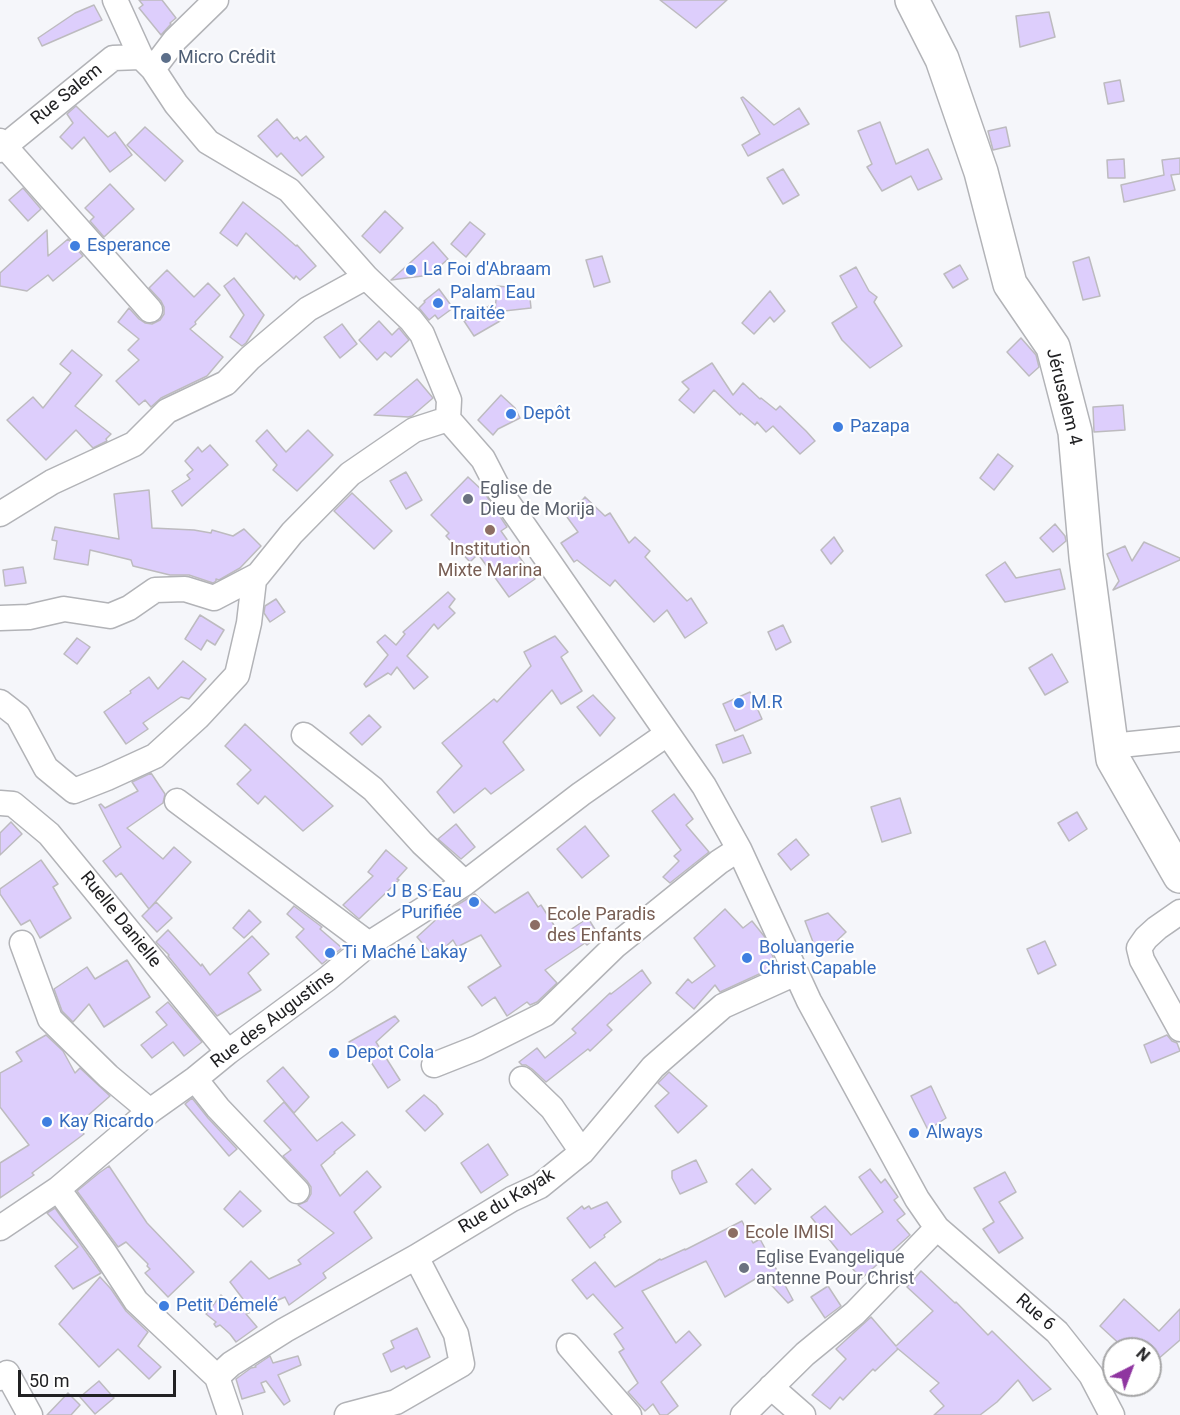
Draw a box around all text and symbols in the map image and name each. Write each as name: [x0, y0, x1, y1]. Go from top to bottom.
place label: Micro Crédit: [178, 47, 276, 69]
marker: Micro Crédit: [159, 51, 173, 65]
street label: Rue Salem: [27, 60, 107, 130]
place label: Esperance: [87, 235, 171, 257]
marker: Esperance: [68, 239, 82, 253]
place label: La Foi d'Abraam: [423, 259, 551, 281]
marker: La Foi d'Abraam: [404, 263, 418, 277]
place label: Palam Eau Traitée: [450, 282, 535, 324]
marker: Palam Eau Traitée: [431, 296, 445, 310]
street label: Jérusalem 4: [1041, 346, 1085, 448]
place label: Depôt: [523, 403, 571, 425]
marker: Depôt: [504, 407, 518, 421]
place label: Pazapa: [850, 416, 910, 438]
marker: Pazapa: [831, 420, 845, 434]
place label: Eglise de Dieu de Morija: [480, 478, 595, 520]
marker: Eglise de Dieu de Morija: [461, 492, 475, 506]
marker: Institution Mixte Marina: [483, 523, 497, 537]
place label: Institution Mixte Marina: [438, 539, 542, 582]
place label: M.R: [751, 692, 783, 714]
marker: M.R: [732, 696, 746, 710]
street label: Ruelle Danielle: [75, 868, 165, 972]
place label: J B S Eau Purifiée: [387, 881, 462, 924]
marker: J B S Eau Purifiée: [467, 895, 481, 909]
place label: Ecole Paradis des Enfants: [547, 904, 656, 946]
marker: Ecole Paradis des Enfants: [528, 918, 542, 932]
place label: Boluangerie Christ Capable: [759, 937, 876, 980]
place label: Ti Maché Lakay: [342, 942, 467, 964]
marker: Ti Maché Lakay: [323, 946, 337, 960]
marker: Boluangerie Christ Capable: [740, 951, 754, 965]
street label: Rue des Augustins: [207, 967, 339, 1073]
place label: Depot Cola: [346, 1042, 434, 1064]
marker: Depot Cola: [327, 1046, 341, 1060]
place label: Kay Ricardo: [59, 1111, 154, 1133]
marker: Kay Ricardo: [40, 1115, 54, 1129]
place label: Always: [926, 1122, 983, 1144]
marker: Always: [907, 1126, 921, 1140]
street label: Rue du Kayak: [455, 1165, 559, 1239]
place label: Ecole IMISI: [745, 1222, 834, 1244]
marker: Ecole IMISI: [726, 1226, 740, 1240]
place label: Eglise Evangelique antenne Pour Christ: [756, 1247, 914, 1290]
marker: Eglise Evangelique antenne Pour Christ: [737, 1261, 751, 1275]
street label: Rue 6: [1011, 1290, 1059, 1336]
place label: Petit Démelé: [176, 1295, 278, 1317]
marker: Petit Démelé: [157, 1299, 171, 1313]
north arrow: [1102, 1337, 1162, 1397]
text: N: [1132, 1344, 1154, 1366]
scale bar: [21, 1358, 178, 1396]
text: 50 m: [29, 1370, 69, 1391]

